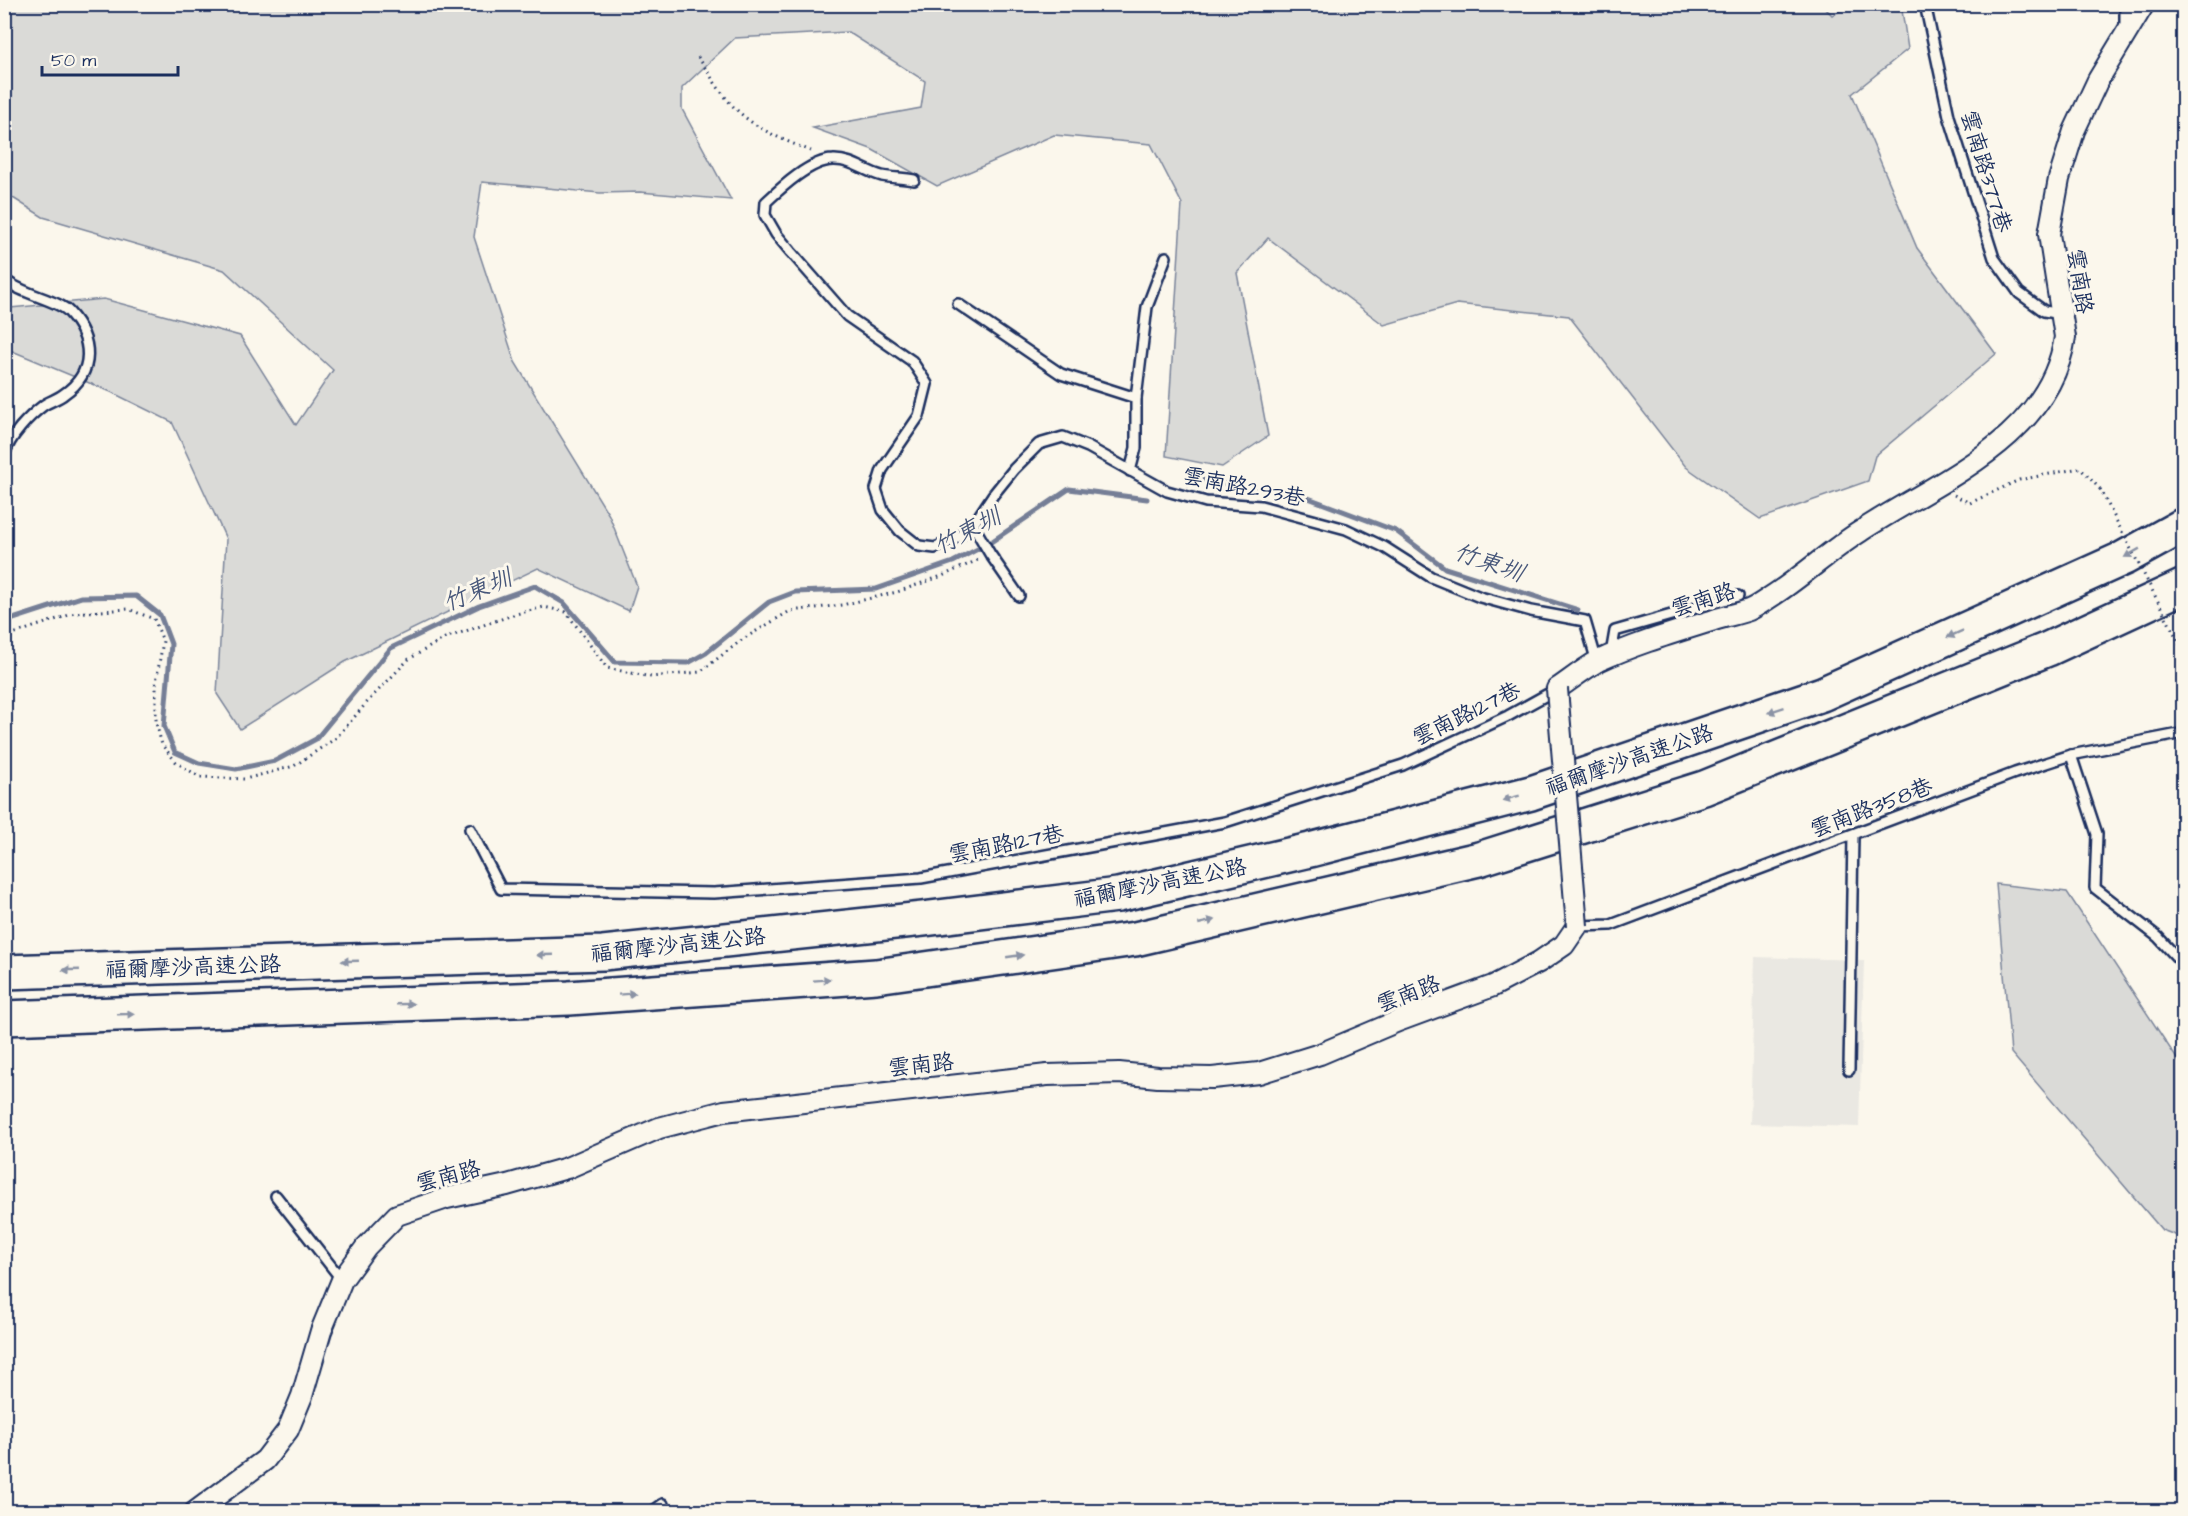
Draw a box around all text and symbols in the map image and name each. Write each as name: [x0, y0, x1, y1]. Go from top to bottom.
scale bar: [42, 39, 178, 77]
text: 50 m: [51, 48, 96, 73]
street label: 雲南路377巷: [1952, 107, 2019, 236]
street label: 雲南路: [2059, 246, 2100, 316]
street label: 雲南路293巷: [1180, 460, 1308, 515]
water label: 竹東圳: [928, 499, 1010, 564]
water label: 竹東圳: [1449, 535, 1531, 592]
one-way arrow: [2124, 548, 2141, 558]
water label: 竹東圳: [438, 560, 520, 621]
street label: 雲南路: [1667, 575, 1740, 625]
one-way arrow: [1946, 630, 1964, 639]
street label: 雲南路127巷: [1407, 675, 1526, 754]
one-way arrow: [1766, 705, 1784, 715]
street label: 福爾摩沙高速公路: [1541, 717, 1718, 804]
street label: 雲南路358巷: [1806, 771, 1937, 846]
one-way arrow: [1502, 793, 1520, 803]
street label: 雲南路127巷: [946, 818, 1067, 871]
street label: 福爾摩沙高速公路: [1071, 851, 1250, 915]
one-way arrow: [1198, 917, 1216, 927]
street label: 福爾摩沙高速公路: [589, 921, 767, 970]
street label: 福爾摩沙高速公路: [105, 949, 282, 986]
one-way arrow: [535, 950, 554, 959]
one-way arrow: [1006, 951, 1025, 960]
one-way arrow: [340, 956, 359, 965]
one-way arrow: [61, 965, 80, 975]
street label: 雲南路: [1372, 968, 1445, 1021]
one-way arrow: [812, 975, 831, 984]
one-way arrow: [618, 989, 637, 999]
one-way arrow: [395, 1000, 414, 1009]
one-way arrow: [116, 1009, 135, 1018]
street label: 雲南路: [887, 1047, 956, 1084]
street label: 雲南路: [412, 1153, 484, 1200]

